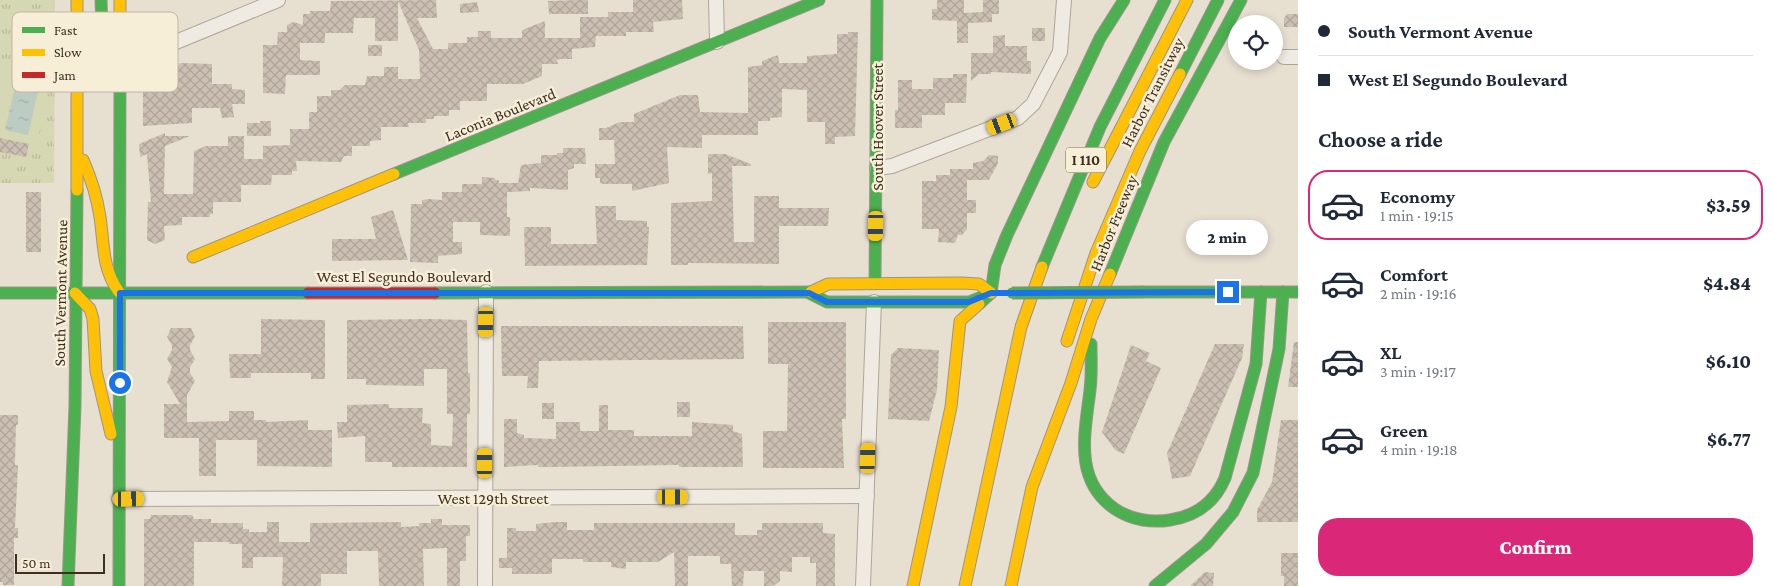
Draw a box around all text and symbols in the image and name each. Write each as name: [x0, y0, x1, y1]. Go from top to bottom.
legend: [12, 12, 178, 92]
map controls: [1228, 15, 1283, 70]
button: locate: [1228, 15, 1283, 70]
text: South Vermont Avenue: [1348, 21, 1533, 42]
text: Fast: [54, 22, 78, 38]
street label: Harbor Transitway: [1118, 34, 1189, 150]
text: Slow: [54, 44, 82, 60]
street label: South Hoover Street: [869, 63, 886, 191]
text: Jam: [52, 67, 76, 83]
text: West El Segundo Boulevard: [1348, 69, 1568, 90]
street label: Laconia Boulevard: [442, 84, 559, 144]
car: [985, 112, 1018, 136]
text: Choose a ride: [1318, 127, 1443, 152]
road number: I 110: [1066, 148, 1106, 172]
street label: Harbor Freeway: [1086, 172, 1142, 274]
icon: car: [1320, 183, 1365, 228]
text: Economy: [1380, 186, 1455, 207]
text: $3.59: [1706, 195, 1751, 216]
text: 1 min · 19:15: [1380, 207, 1454, 224]
car: [868, 211, 883, 241]
street label: South Vermont Avenue: [51, 219, 70, 367]
callout: 2 min: [1187, 220, 1269, 254]
text: 2 min: [1207, 229, 1247, 246]
icon: car: [1320, 261, 1365, 306]
text: Comfort: [1380, 264, 1448, 285]
street label: West El Segundo Boulevard: [316, 268, 492, 286]
text: $4.84: [1703, 273, 1751, 294]
route end: [1217, 281, 1239, 303]
text: 2 min · 19:16: [1380, 285, 1457, 302]
car: [478, 307, 493, 337]
icon: car: [1320, 339, 1365, 384]
text: XL: [1380, 342, 1402, 363]
text: $6.10: [1706, 351, 1751, 372]
text: 3 min · 19:17: [1380, 363, 1456, 380]
route start: [109, 372, 131, 394]
icon: car: [1320, 417, 1365, 462]
text: Green: [1380, 420, 1428, 441]
text: $6.77: [1707, 429, 1751, 450]
text: 4 min · 19:18: [1380, 441, 1458, 458]
car: [859, 443, 876, 473]
car: [477, 448, 492, 478]
street label: West 129th Street: [437, 490, 549, 507]
car: [658, 490, 688, 505]
car: [113, 491, 144, 507]
button: Confirm: [1318, 518, 1753, 576]
scale bar: [15, 551, 105, 574]
text: 50 m: [22, 555, 50, 571]

